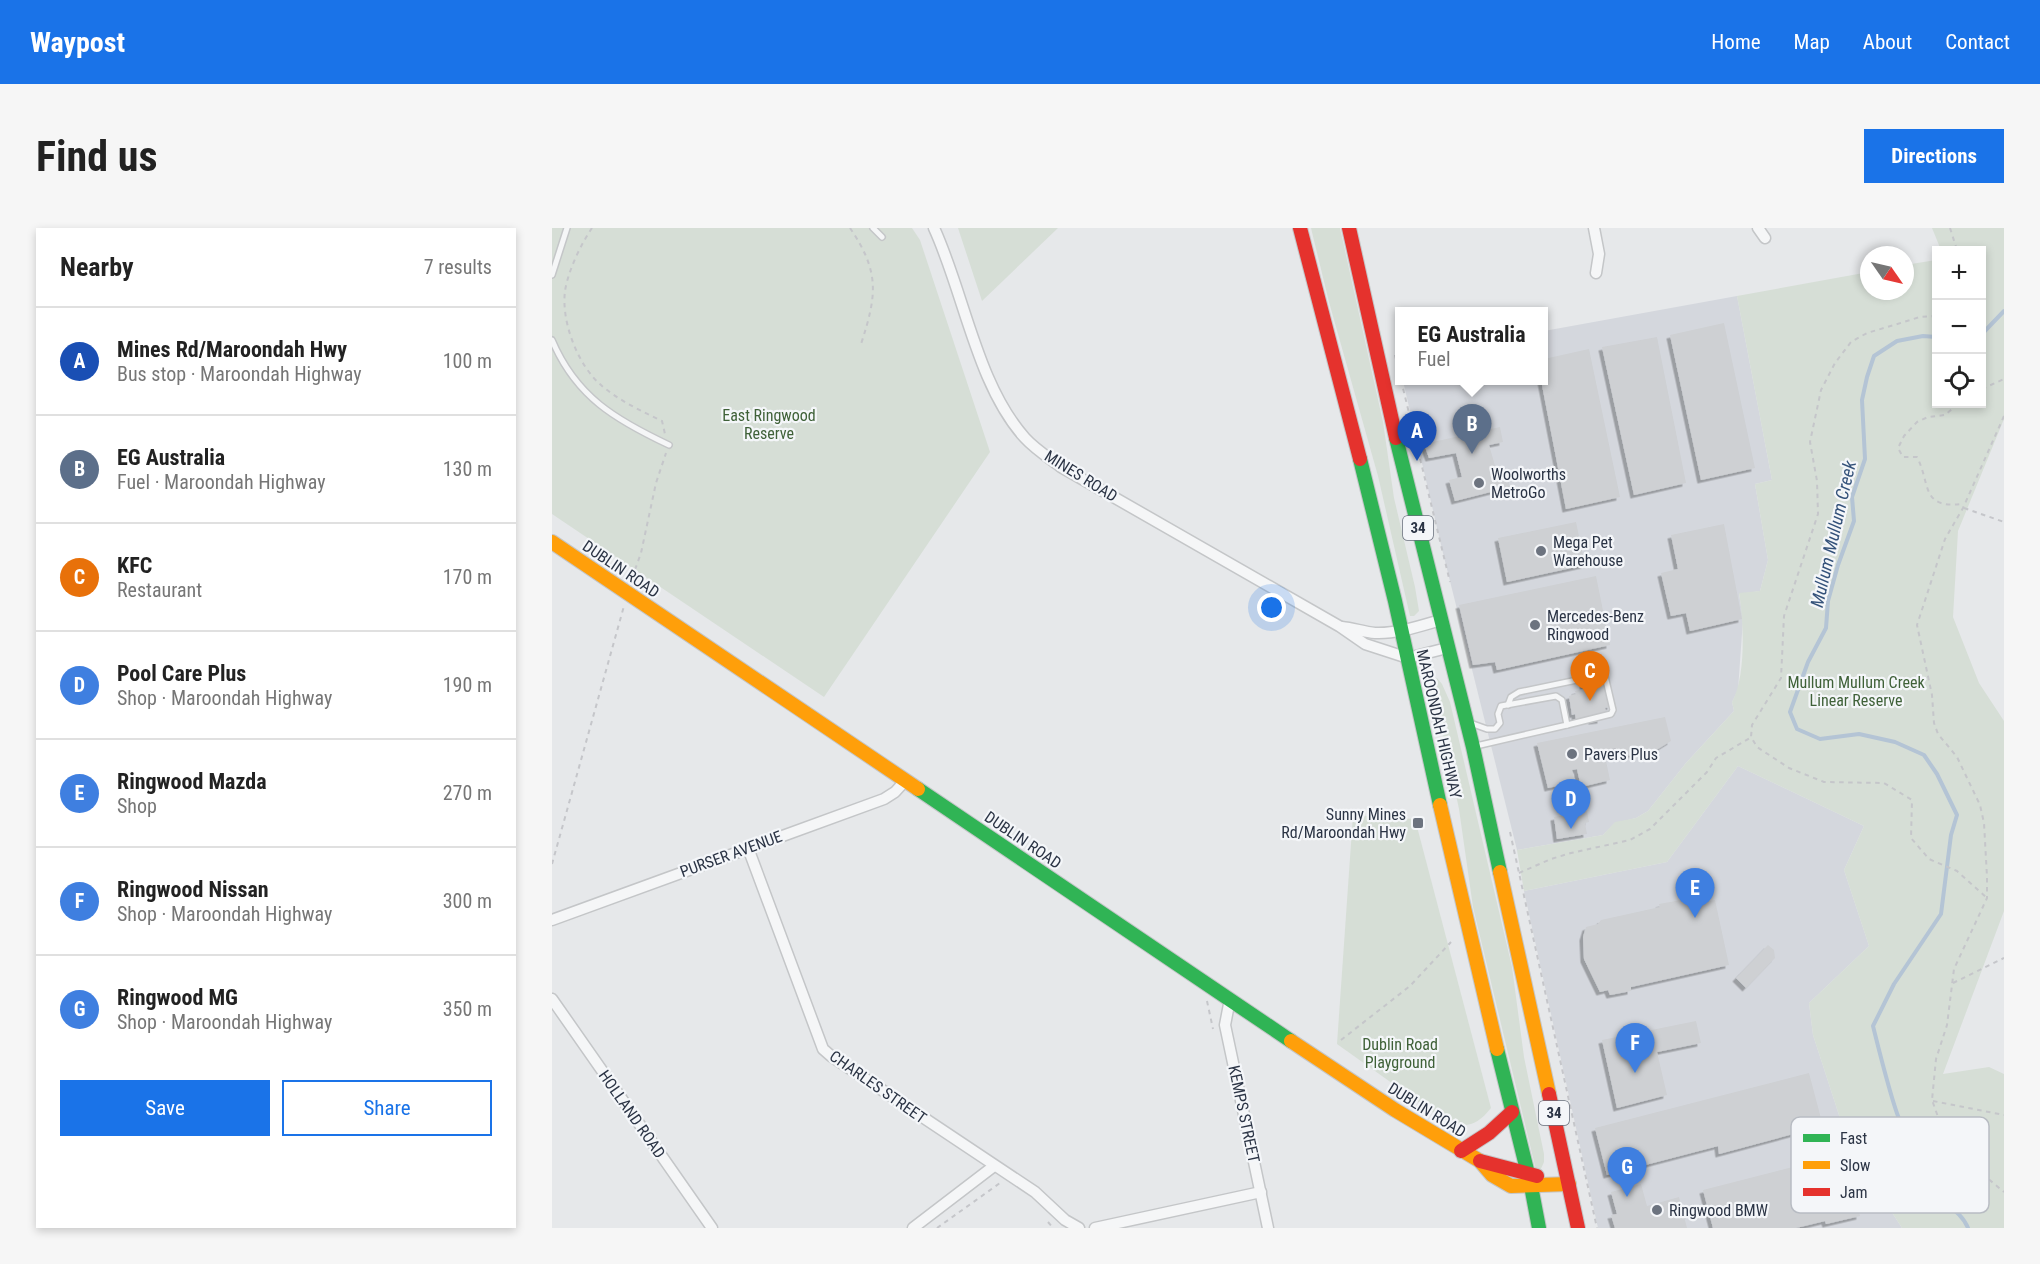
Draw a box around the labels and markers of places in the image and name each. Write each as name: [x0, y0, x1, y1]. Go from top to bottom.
pin: B: [1452, 404, 1492, 454]
pin: A: [1398, 412, 1436, 461]
place label: Woolworths MetroGo: [1491, 465, 1566, 502]
marker: Woolworths MetroGo: [1472, 476, 1486, 490]
place label: Mega Pet Warehouse: [1553, 533, 1623, 570]
marker: Mega Pet Warehouse: [1534, 544, 1548, 558]
place label: Mercedes-Benz Ringwood: [1547, 607, 1644, 644]
marker: Mercedes-Benz Ringwood: [1528, 618, 1542, 632]
pin: C: [1570, 652, 1610, 701]
place label: Pavers Plus: [1584, 745, 1658, 764]
marker: Pavers Plus: [1565, 747, 1579, 761]
pin: D: [1552, 780, 1590, 829]
place label: Sunny Mines Rd/Maroondah Hwy: [1281, 805, 1406, 842]
marker: Sunny Mines Rd/Maroondah Hwy: [1411, 816, 1425, 830]
pin: E: [1676, 868, 1714, 918]
pin: F: [1616, 1024, 1654, 1073]
pin: G: [1608, 1148, 1646, 1197]
place label: Ringwood BMW: [1669, 1201, 1768, 1220]
marker: Ringwood BMW: [1650, 1203, 1664, 1217]

